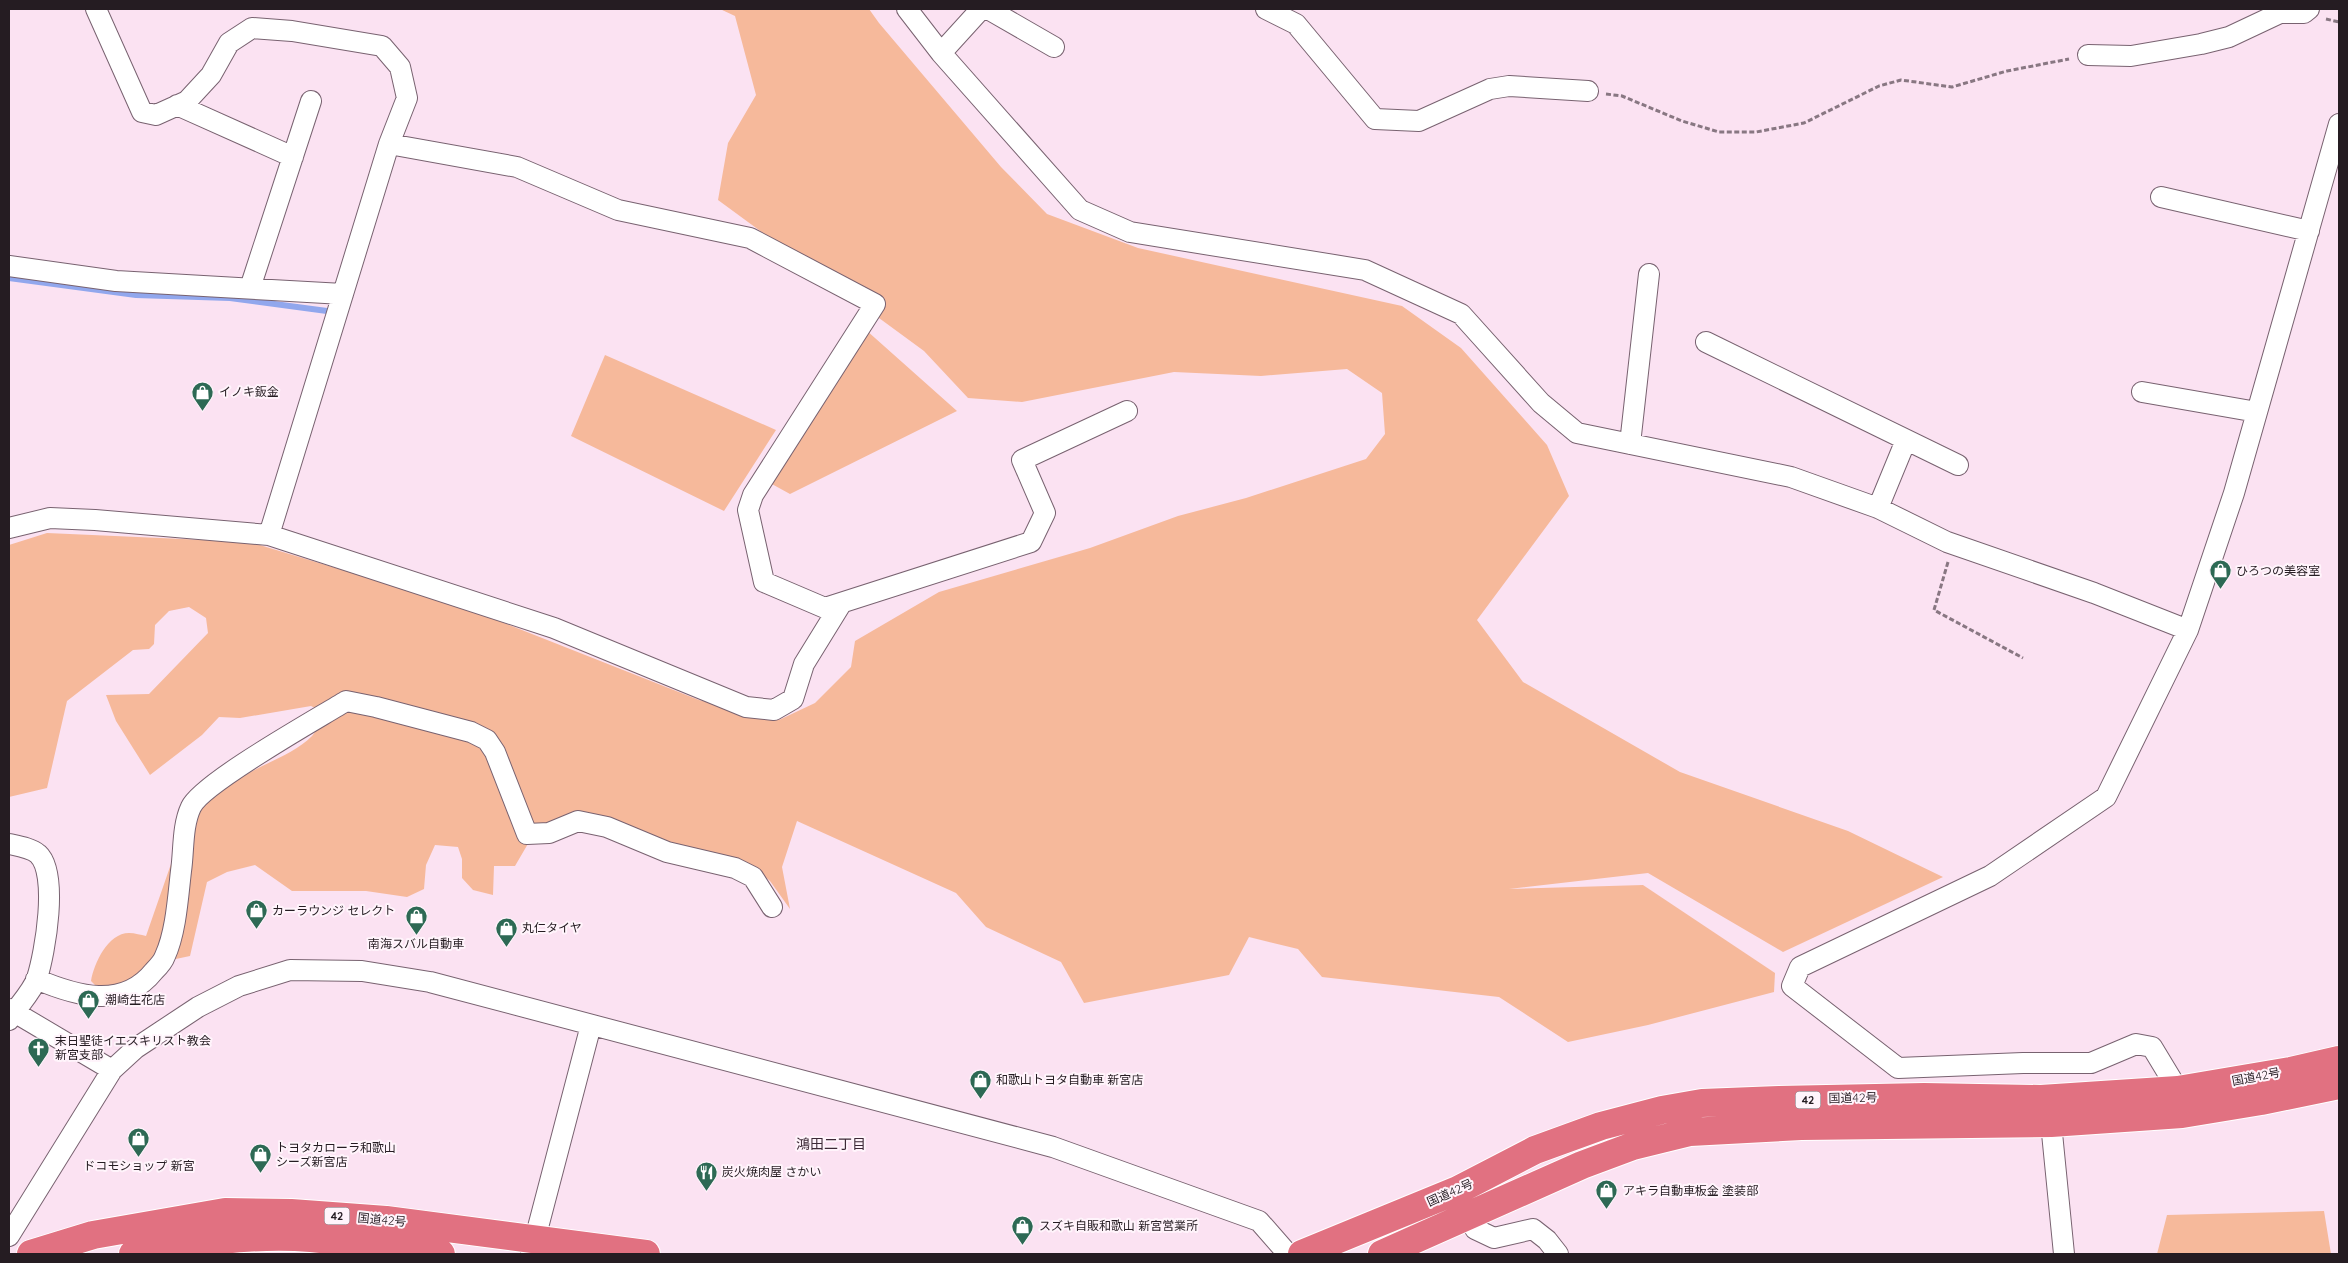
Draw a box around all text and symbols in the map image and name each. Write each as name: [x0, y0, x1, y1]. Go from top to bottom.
shop icon: イノキ鈑金: [191, 380, 215, 411]
place label: イノキ鈑金: [219, 384, 279, 399]
shop icon: ひろつの美容室: [2208, 559, 2232, 590]
place label: ひろつの美容室: [2236, 563, 2320, 578]
shop icon: カーラウンジ セレクト: [244, 899, 268, 930]
place label: カーラウンジ セレクト: [272, 903, 395, 918]
shop icon: 南海スバル自動車: [404, 905, 428, 936]
shop icon: 丸仁タイヤ: [494, 916, 518, 947]
place label: 丸仁タイヤ: [522, 920, 582, 935]
place label: 南海スバル自動車: [368, 936, 464, 951]
shop icon: 潮崎生花店: [77, 988, 101, 1019]
place label: 潮崎生花店: [105, 992, 165, 1007]
place label: 末日聖徒イエスキリスト教会 新宮支部: [55, 1033, 211, 1062]
church icon: 末日聖徒イエスキリスト教会 新宮支部: [27, 1036, 51, 1067]
street label: 国道42号: [2230, 1064, 2281, 1089]
shop icon: 和歌山トヨタ自動車 新宮店: [968, 1068, 992, 1099]
place label: 和歌山トヨタ自動車 新宮店: [996, 1072, 1143, 1087]
street label: 国道42号: [1828, 1090, 1878, 1105]
road number: 42: [1796, 1092, 1820, 1108]
shop icon: ドコモショップ 新宮: [127, 1127, 151, 1158]
district label: 鴻田二丁目: [796, 1135, 866, 1153]
place label: トヨタカローラ和歌山 シーズ新宮店: [276, 1140, 396, 1169]
shop icon: トヨタカローラ和歌山 シーズ新宮店: [248, 1143, 272, 1174]
place label: ドコモショップ 新宮: [83, 1158, 195, 1173]
restaurant icon: 炭火焼肉屋 さかい: [694, 1160, 718, 1191]
place label: 炭火焼肉屋 さかい: [722, 1164, 821, 1179]
street label: 国道42号: [1424, 1176, 1475, 1209]
shop icon: アキラ自動車板金 塗装部: [1595, 1179, 1619, 1210]
place label: アキラ自動車板金 塗装部: [1623, 1183, 1758, 1198]
road number: 42: [324, 1208, 350, 1224]
street label: 国道42号: [357, 1210, 407, 1229]
shop icon: スズキ自販和歌山 新宮営業所: [1011, 1214, 1035, 1245]
place label: スズキ自販和歌山 新宮営業所: [1039, 1218, 1198, 1233]

